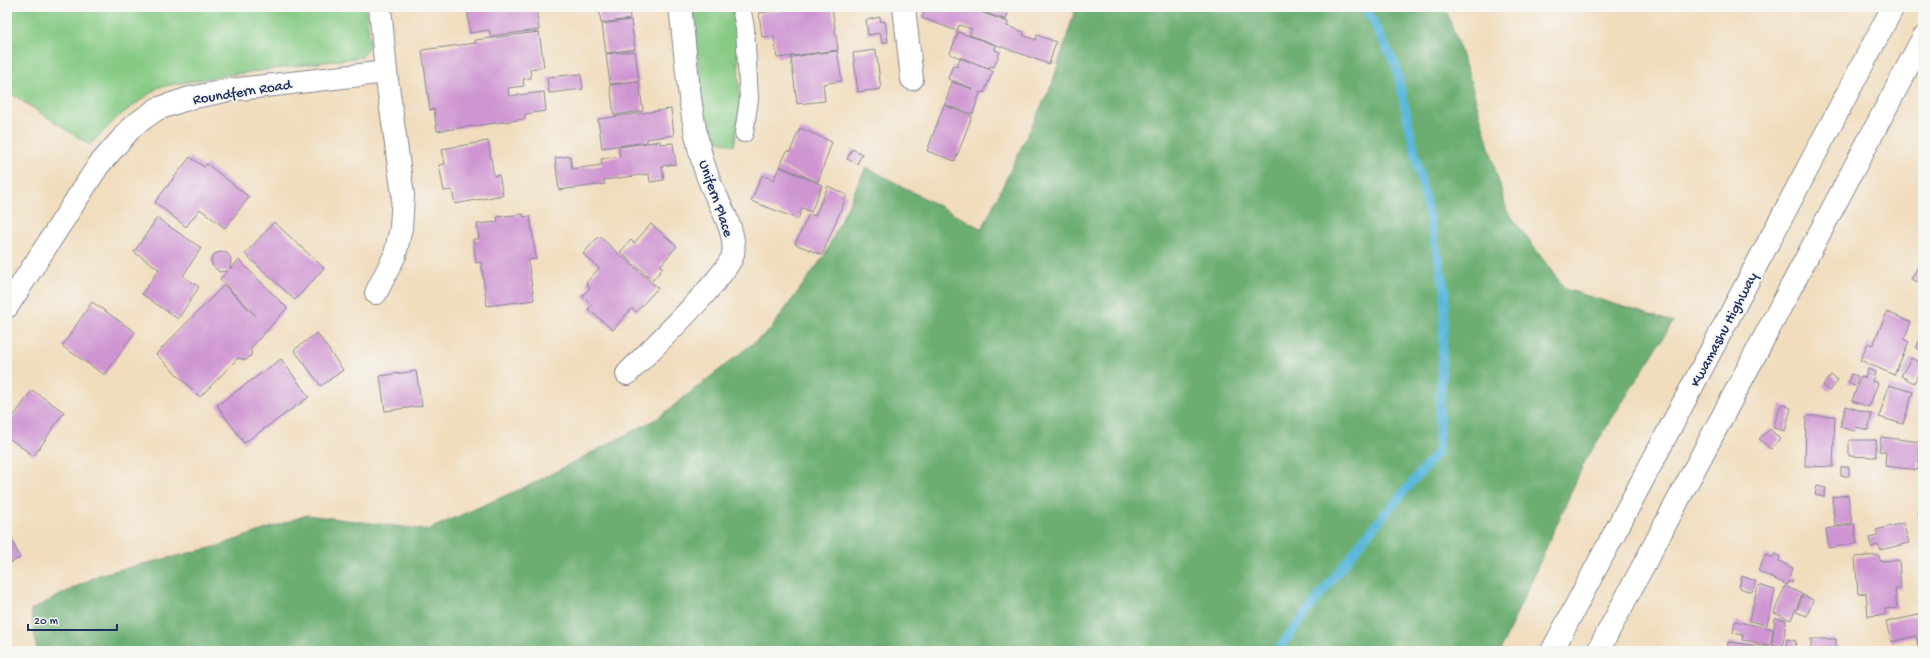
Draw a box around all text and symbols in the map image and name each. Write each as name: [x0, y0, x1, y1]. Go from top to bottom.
street label: Roundfern Road: [192, 76, 294, 110]
street label: Unifern Place: [694, 158, 737, 240]
street label: Kwamashu Highway: [1687, 269, 1763, 390]
scale bar: [28, 606, 117, 632]
text: 20 m: [34, 615, 59, 629]

